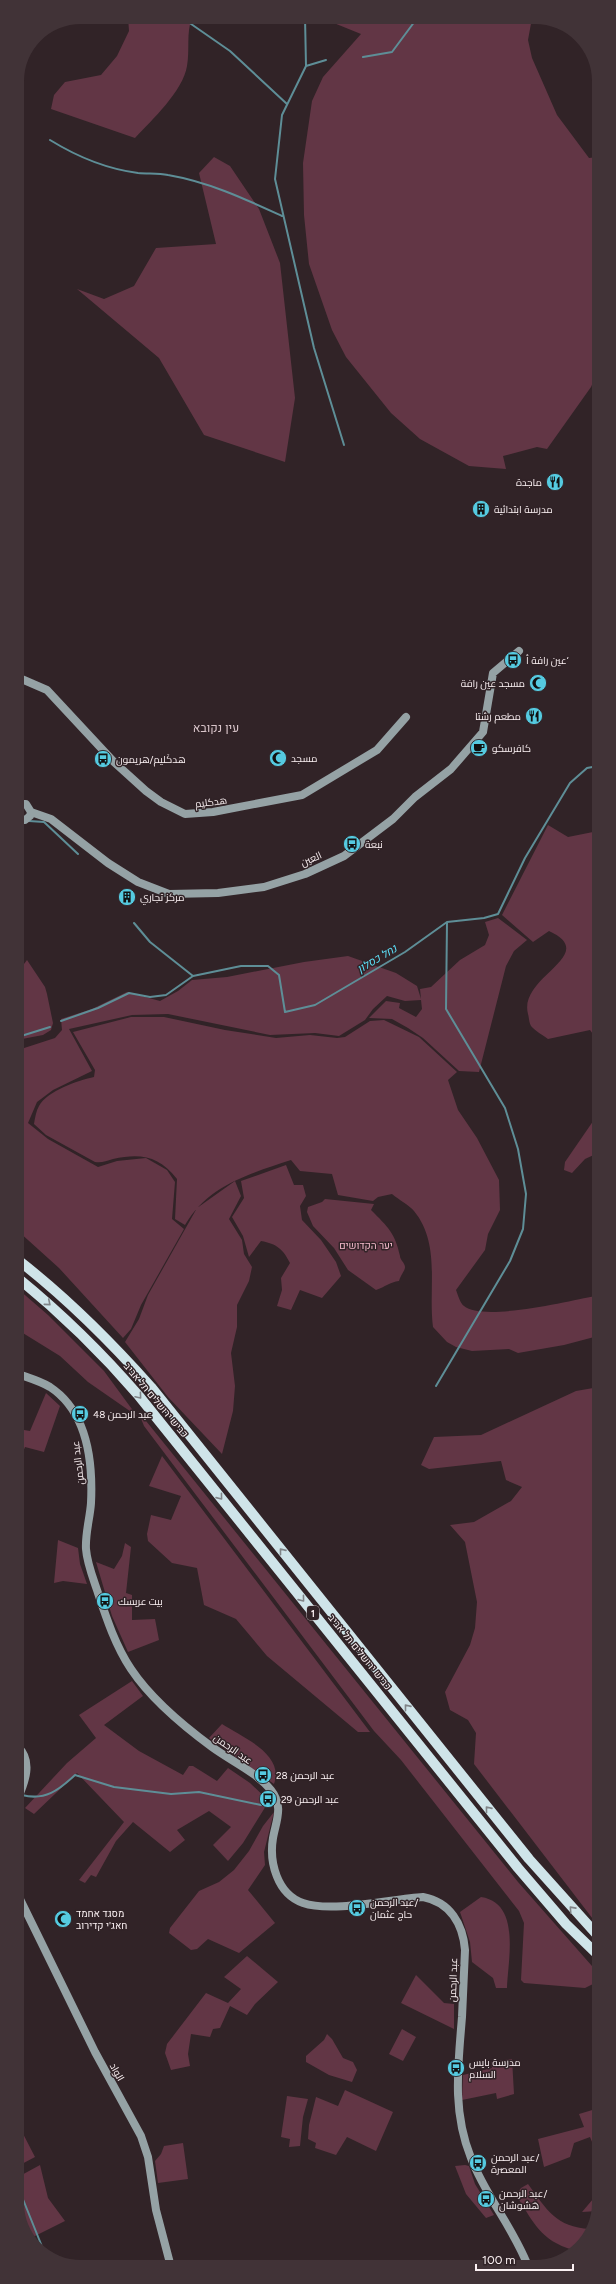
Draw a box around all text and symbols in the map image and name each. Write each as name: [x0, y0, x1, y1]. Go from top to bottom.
restaurant icon: ماجدة: [545, 472, 565, 492]
place label: ماجدة: [516, 476, 542, 489]
building icon: مدرسة ابتدائية: [471, 499, 491, 519]
place label: مدرسة ابتدائية: [494, 503, 553, 516]
bus stop icon: عين رافة أ‘: [503, 650, 523, 670]
place label: عين رافة أ‘: [526, 654, 569, 667]
mosque icon: مسجد عين رافة: [528, 673, 548, 693]
place label: مسجد عين رافة: [461, 677, 525, 690]
restaurant icon: مطعم رشتا: [524, 706, 544, 726]
place label: مطعم رشتا: [475, 710, 521, 724]
district label: עין נקובא: [193, 721, 239, 735]
cafe icon: كافرسكو: [469, 738, 489, 758]
place label: كافرسكو: [492, 742, 531, 755]
mosque icon: مسجد: [268, 748, 288, 768]
bus stop icon: هدكَليم/هريمون: [93, 749, 113, 769]
place label: مسجد: [291, 752, 317, 765]
place label: هدكَليم/هريمون: [116, 753, 186, 767]
street label: هدكليم: [194, 794, 228, 811]
bus stop icon: نبعة: [342, 834, 362, 854]
place label: نبعة: [365, 838, 383, 851]
street label: العين: [298, 849, 324, 869]
building icon: مركز تجاري: [117, 887, 137, 907]
place label: مركز تجاري: [140, 891, 184, 905]
water label: נחל כסלון: [355, 942, 400, 976]
park label: יער הקדושים: [339, 1239, 393, 1252]
one-way arrow: [43, 1299, 50, 1306]
street label: כביש ירושלים תל אביב: [121, 1360, 191, 1440]
one-way arrow: [134, 1391, 141, 1398]
bus stop icon: عبد الرحمن 48: [70, 1404, 90, 1424]
place label: عبد الرحمن 48: [93, 1408, 152, 1421]
street label: عبد الرحمن: [69, 1440, 87, 1486]
one-way arrow: [216, 1493, 223, 1500]
one-way arrow: [280, 1549, 287, 1556]
bus stop icon: بيت عربِسك: [95, 1591, 115, 1611]
one-way arrow: [297, 1594, 304, 1601]
place label: بيت عربِسك: [118, 1595, 163, 1608]
road number: 1: [307, 1606, 319, 1620]
street label: כביש ירושלים תל אביב: [325, 1612, 395, 1692]
one-way arrow: [405, 1705, 412, 1712]
street label: عبد الرحمن: [211, 1731, 255, 1767]
bus stop icon: عبد الرحمن 28: [253, 1765, 273, 1785]
place label: عبد الرحمن 28: [276, 1769, 335, 1782]
bus stop icon: عبد الرحمن 29: [258, 1789, 278, 1809]
place label: عبد الرحمن 29: [281, 1793, 339, 1806]
one-way arrow: [486, 1806, 493, 1813]
place label: عبد الرحمن/ حاج عثمان: [370, 1896, 418, 1921]
bus stop icon: عبد الرحمن/ حاج عثمان: [347, 1898, 367, 1918]
one-way arrow: [569, 1906, 576, 1914]
place label: מסגד אחמד חאג'י קדירוב: [76, 1907, 127, 1932]
mosque icon: מסגד אחמד חאג'י קדירוב: [53, 1909, 73, 1929]
street label: عبد الرحمن: [446, 1958, 460, 2002]
place label: مدرسة بايس السلام: [469, 2056, 521, 2082]
bus stop icon: مدرسة بايس السلام: [446, 2058, 466, 2078]
street label: الواد: [107, 2061, 127, 2083]
place label: عبد الرحمن/ المعصرة: [491, 2151, 539, 2176]
bus stop icon: عبد الرحمن/ المعصرة: [468, 2153, 488, 2173]
place label: عبد الرحمن/ هَشوشان: [499, 2187, 547, 2212]
bus stop icon: عبد الرحمن/ هَشوشان: [476, 2189, 496, 2209]
scale bar: [476, 2246, 573, 2272]
text: 100 m: [482, 2253, 516, 2267]

